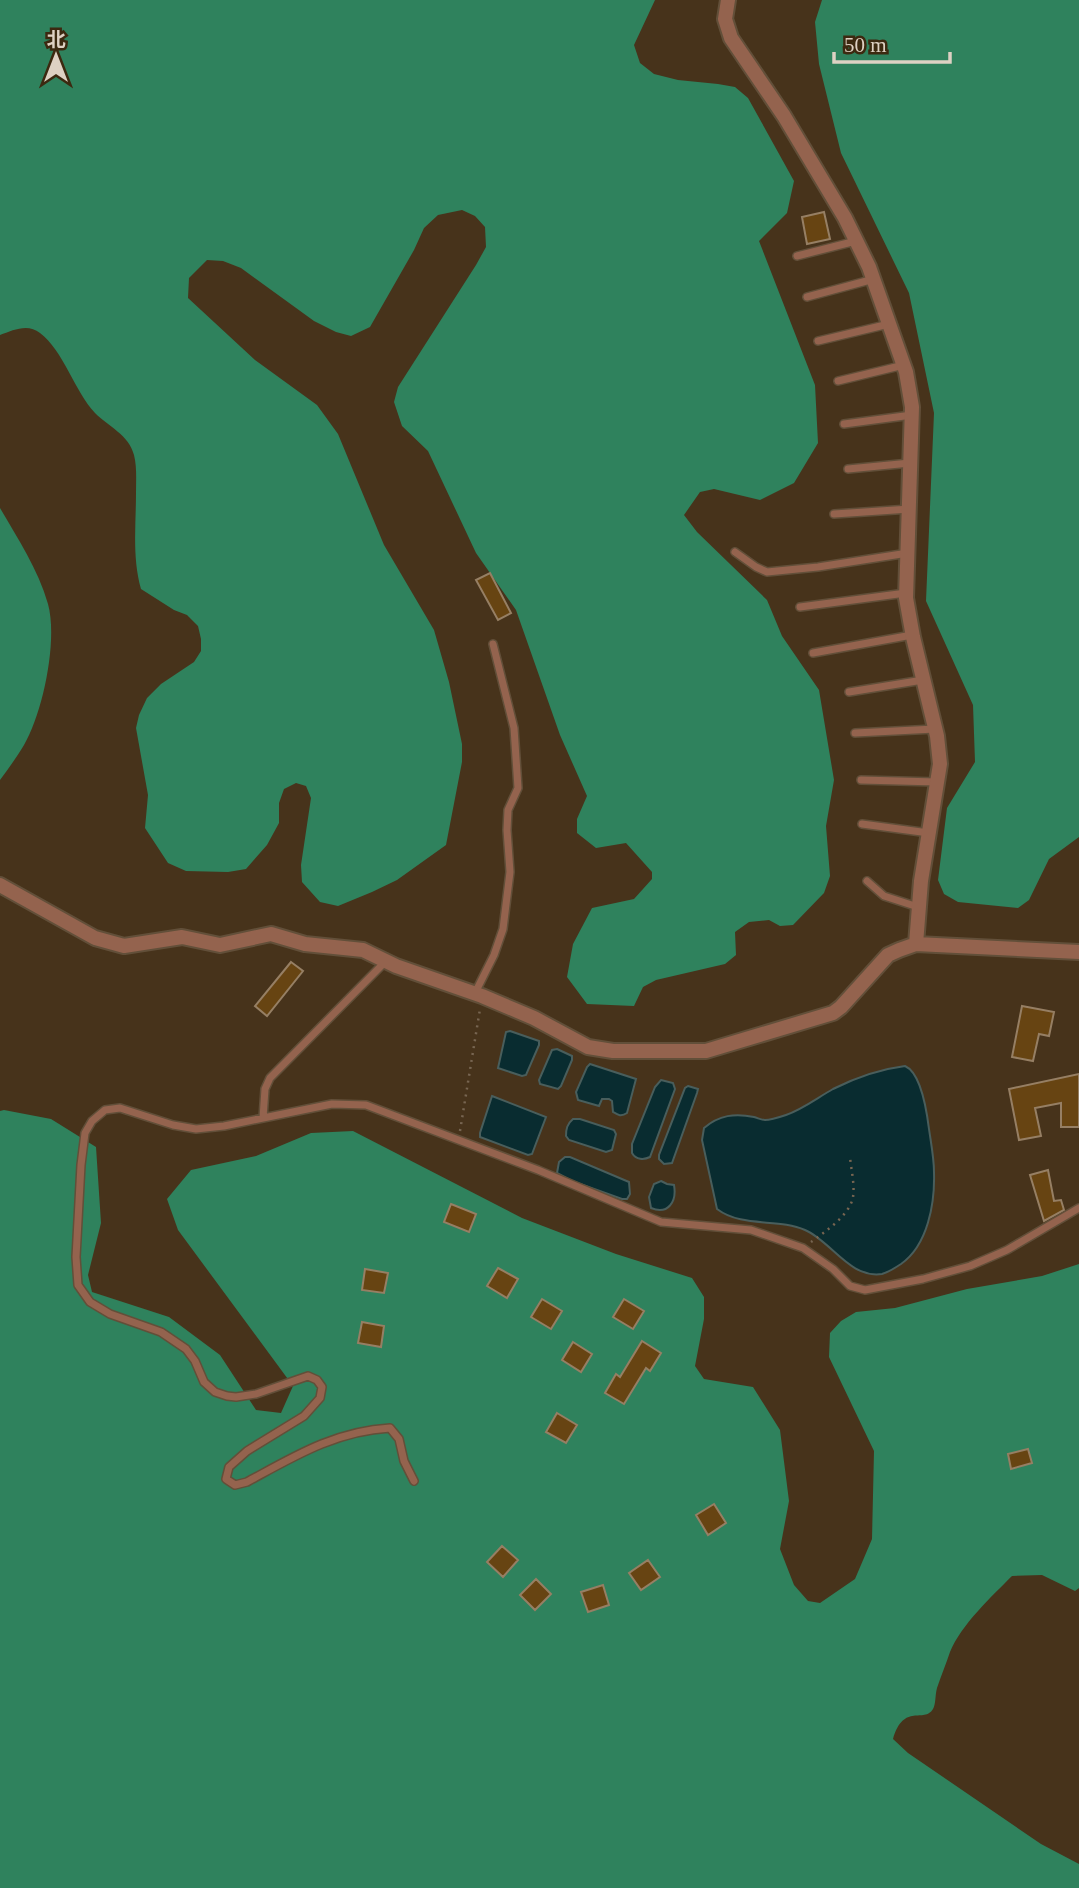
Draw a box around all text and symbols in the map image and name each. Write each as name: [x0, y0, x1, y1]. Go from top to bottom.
north arrow: [21, 21, 91, 91]
scale bar: [834, 21, 950, 65]
text: 北: [46, 29, 66, 50]
text: 50 m: [844, 33, 887, 57]

